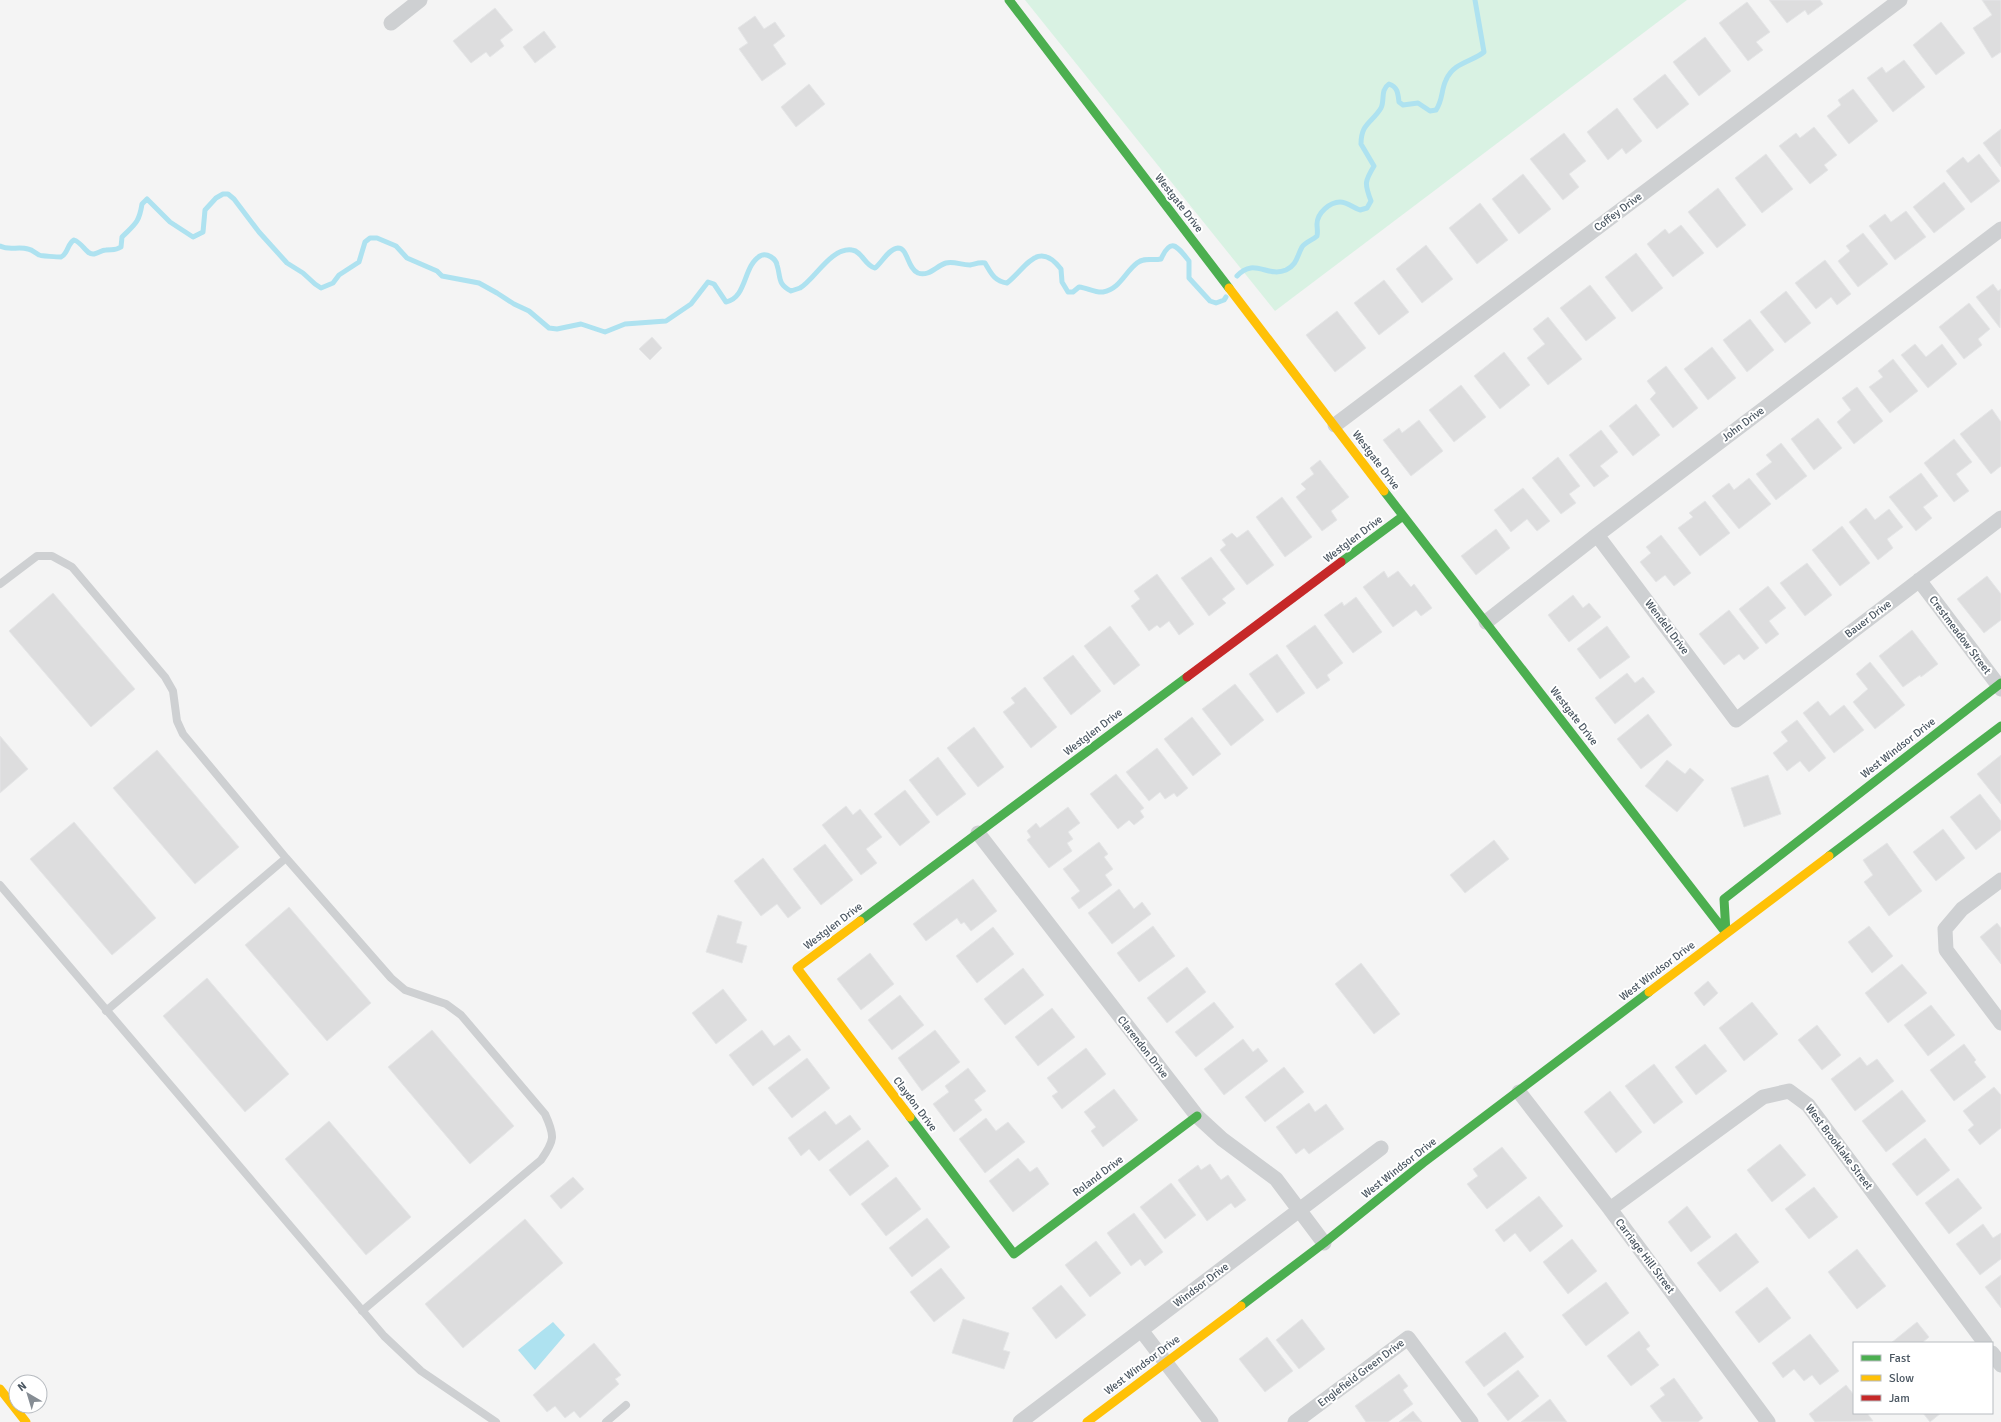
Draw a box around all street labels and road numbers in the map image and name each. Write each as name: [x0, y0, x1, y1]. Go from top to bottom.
street label: Westgate Drive: [1152, 171, 1206, 235]
street label: Coffey Drive: [1591, 190, 1645, 234]
street label: John Drive: [1719, 404, 1767, 444]
street label: Westgate Drive: [1350, 428, 1402, 492]
street label: Westglen Drive: [1321, 513, 1385, 565]
street label: Crestmeadow Street: [1926, 593, 1994, 677]
street label: Wendell Drive: [1642, 597, 1692, 657]
street label: Bauer Drive: [1842, 597, 1894, 641]
street label: Westgate Drive: [1547, 684, 1601, 748]
street label: Westglen Drive: [1061, 706, 1125, 758]
street label: West Windsor Drive: [1858, 715, 1938, 781]
street label: Westglen Drive: [801, 900, 865, 952]
street label: West Windsor Drive: [1617, 938, 1697, 1004]
street label: Clarendon Drive: [1115, 1013, 1171, 1081]
street label: Claydon Drive: [890, 1074, 940, 1134]
street label: West Brooklake Street: [1803, 1102, 1875, 1192]
street label: West Windsor Drive: [1359, 1135, 1439, 1201]
street label: Roland Drive: [1070, 1153, 1126, 1199]
street label: Carriage Hill Street: [1613, 1216, 1678, 1296]
street label: Windsor Drive: [1171, 1260, 1231, 1310]
street label: West Windsor Drive: [1102, 1332, 1182, 1398]
street label: Englefield Green Drive: [1315, 1336, 1407, 1410]

